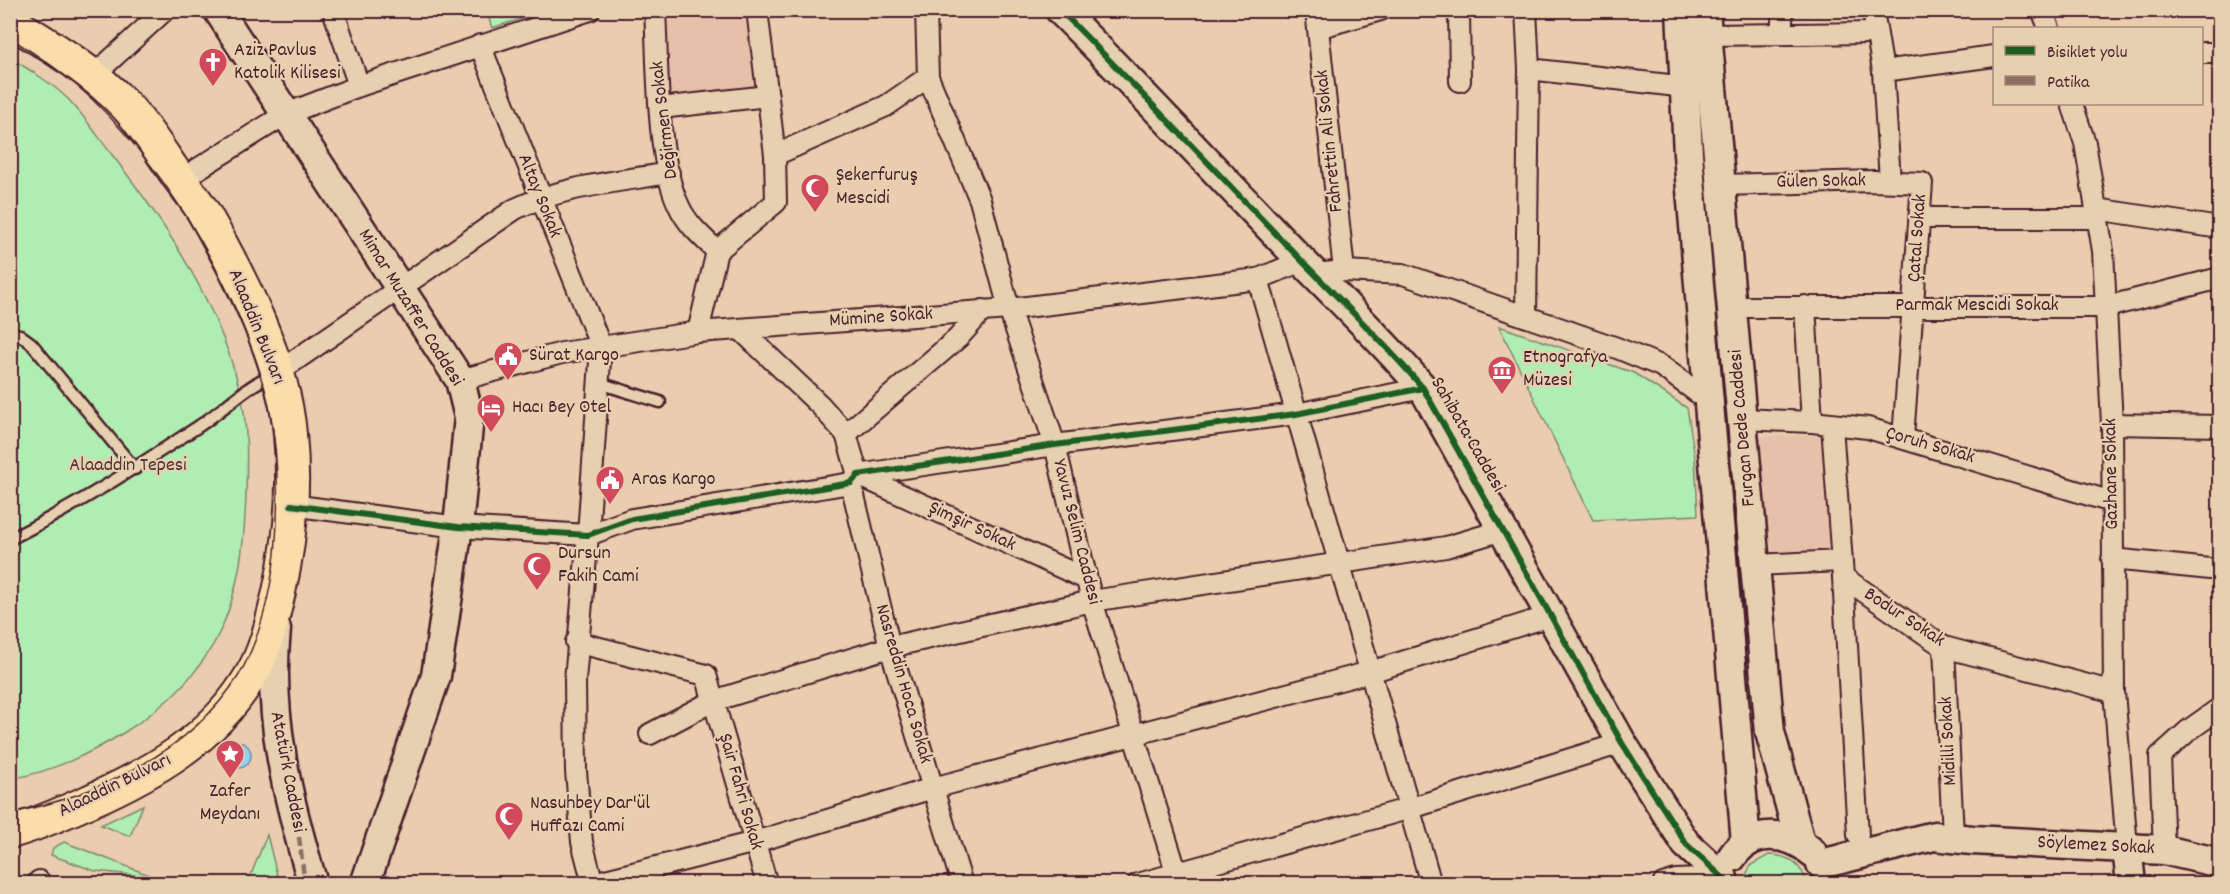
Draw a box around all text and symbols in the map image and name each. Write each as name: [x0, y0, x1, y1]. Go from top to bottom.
legend: [1993, 27, 2203, 105]
place label: Aziz Pavlus Katolik Kilisesi: [234, 37, 341, 88]
text: Bisiklet yolu: [2047, 41, 2127, 66]
church icon: Aziz Pavlus Katolik Kilisesi: [197, 46, 229, 88]
street label: Değirmen Sokak: [644, 59, 686, 181]
street label: Fahrettin Ali Sokak: [1309, 68, 1351, 214]
text: Patika: [2047, 71, 2090, 96]
street label: Altay Sokak: [509, 150, 569, 242]
place label: Şekerfuruş Mescidi: [836, 162, 918, 213]
street label: Gülen Sokak: [1776, 167, 1866, 197]
mosque icon: Şekerfuruş Mescidi: [799, 172, 831, 214]
street label: Çatal Sokak: [1901, 193, 1935, 283]
street label: Mimar Muzaffer Caddesi: [350, 224, 470, 392]
street label: Alaaddin Bulvarı: [220, 265, 292, 389]
street label: Parmak Mescidi Sokak: [1895, 292, 2059, 320]
street label: Mümine Sokak: [828, 300, 934, 336]
public building icon: Sürat Kargo: [492, 340, 524, 382]
place label: Sürat Kargo: [529, 342, 619, 370]
place label: Etnografya Müzesi: [1523, 344, 1608, 395]
street label: Furgan Dede Caddesi: [1722, 348, 1764, 508]
museum icon: Etnografya Müzesi: [1486, 354, 1518, 396]
street label: Sahibata Caddesi: [1423, 372, 1512, 498]
hotel icon: Hacı Bey Otel: [475, 392, 507, 434]
place label: Hacı Bey Otel: [512, 394, 612, 422]
street label: Gazhane Sokak: [2097, 418, 2127, 530]
street label: Çoruh Sokak: [1882, 420, 1978, 472]
park label: Alaaddin Tepesi: [69, 452, 187, 480]
street label: Yavuz Selim Caddesi: [1044, 456, 1108, 608]
public building icon: Aras Kargo: [594, 464, 626, 506]
place label: Aras Kargo: [631, 466, 716, 494]
street label: Şimşir Sokak: [924, 495, 1020, 559]
place label: Dursun Fakih Cami: [558, 540, 639, 591]
mosque icon: Dursun Fakih Cami: [521, 550, 553, 592]
street label: Bodur Sokak: [1858, 581, 1950, 655]
street label: Nasreddin Hoca Sokak: [867, 601, 939, 767]
street label: Midilli Sokak: [1933, 695, 1965, 787]
street label: Atatürk Caddesi: [262, 709, 313, 835]
street label: Şair Fahri Sokak: [710, 731, 770, 853]
place icon: Zafer Meydanı: [214, 738, 246, 780]
street label: Alaaddin Bulvarı: [54, 747, 176, 825]
place label: Zafer Meydanı: [200, 778, 260, 829]
place label: Nasuhbey Dar'ül Huffazı Cami: [530, 790, 650, 841]
mosque icon: Nasuhbey Dar'ül Huffazı Cami: [493, 800, 525, 842]
street label: Söylemez Sokak: [2037, 829, 2155, 863]

